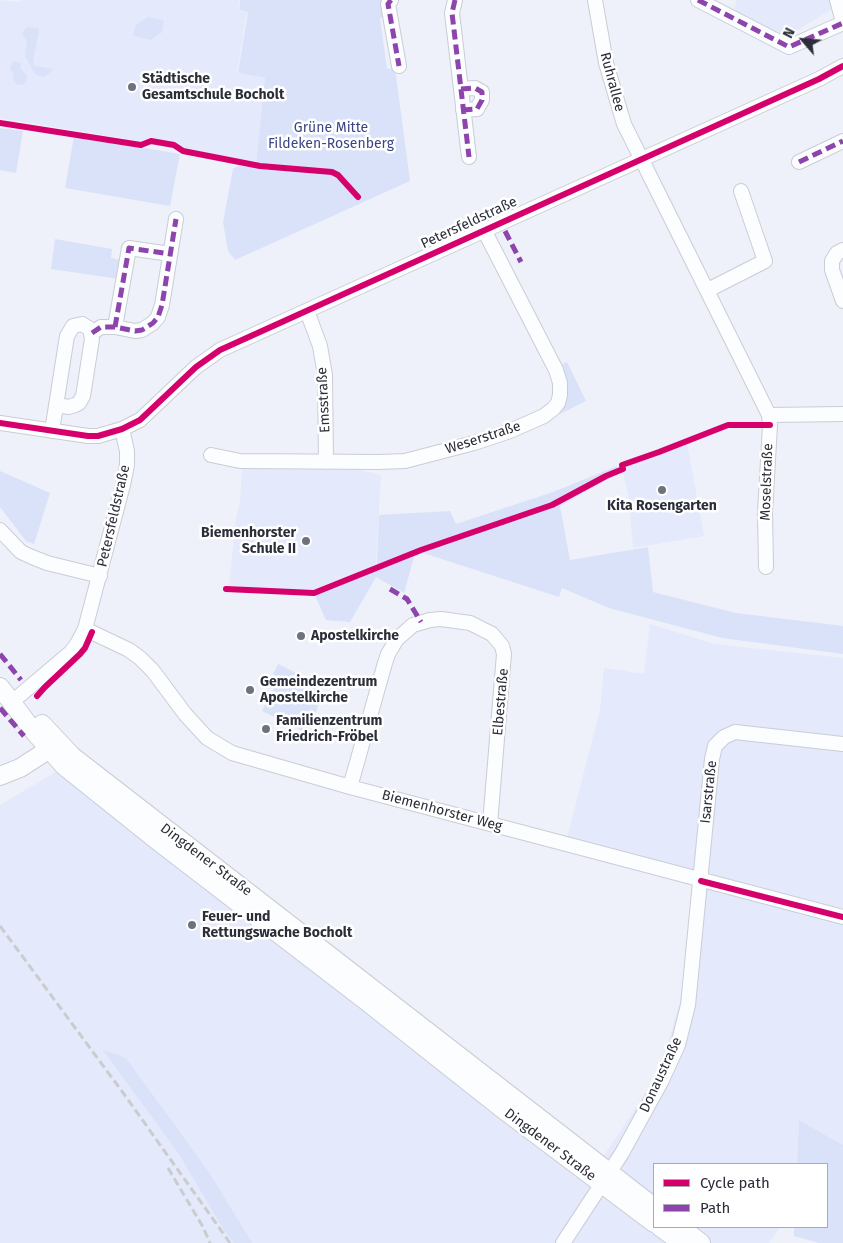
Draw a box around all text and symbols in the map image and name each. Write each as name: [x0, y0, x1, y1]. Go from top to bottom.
north arrow: [778, 15, 828, 65]
text: N: [780, 25, 799, 41]
street label: Ruhrallee: [596, 51, 628, 113]
place label: Städtische Gesamtschule Bocholt: [142, 71, 284, 104]
marker: Städtische Gesamtschule Bocholt: [126, 81, 138, 93]
park label: Grüne Mitte Fildeken-Rosenberg: [268, 120, 394, 152]
street label: Petersfeldstraße: [418, 193, 520, 253]
street label: Emsstraße: [314, 367, 334, 433]
street label: Weserstraße: [443, 418, 523, 458]
street label: Moselstraße: [757, 443, 777, 521]
street label: Petersfeldstraße: [94, 463, 134, 569]
marker: Kita Rosengarten: [656, 484, 668, 496]
place label: Kita Rosengarten: [607, 498, 717, 514]
place label: Biemenhorster Schule II: [201, 525, 296, 558]
marker: Biemenhorster Schule II: [300, 535, 312, 547]
place label: Apostelkirche: [311, 628, 399, 644]
marker: Apostelkirche: [295, 630, 307, 642]
street label: Elbestraße: [490, 668, 512, 736]
place label: Gemeindezentrum Apostelkirche: [260, 674, 377, 706]
marker: Gemeindezentrum Apostelkirche: [244, 684, 256, 696]
place label: Familienzentrum Friedrich-Fröbel: [276, 713, 382, 746]
marker: Familienzentrum Friedrich-Fröbel: [260, 723, 272, 735]
street label: Isarstraße: [697, 760, 721, 824]
street label: Biemenhorster Weg: [380, 787, 504, 835]
street label: Dingdener Straße: [157, 820, 255, 900]
place label: Feuer- und Rettungswache Bocholt: [202, 909, 352, 942]
marker: Feuer- und Rettungswache Bocholt: [186, 919, 198, 931]
street label: Donaustraße: [636, 1035, 686, 1115]
street label: Dingdener Straße: [501, 1105, 599, 1185]
legend: [653, 1163, 828, 1228]
text: Cycle path: [700, 1174, 770, 1192]
text: Path: [700, 1199, 730, 1217]

